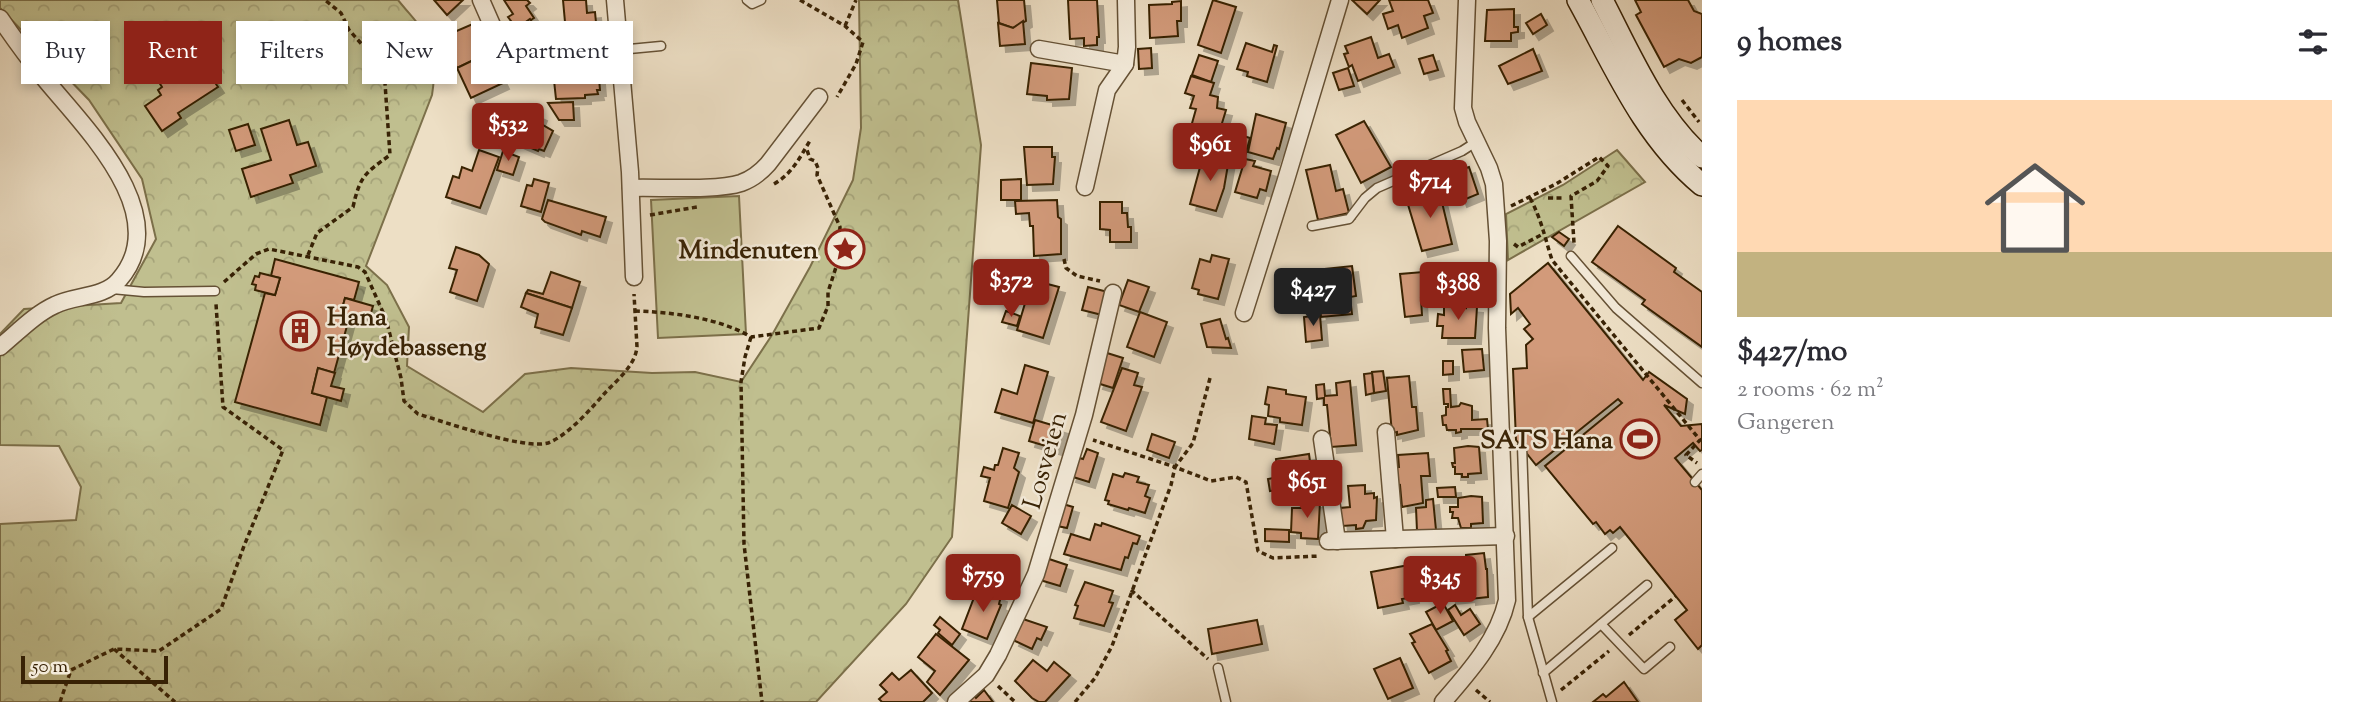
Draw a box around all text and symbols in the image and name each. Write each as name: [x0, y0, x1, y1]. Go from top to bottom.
chip: Buy: [21, 21, 110, 84]
chip: Rent: [124, 21, 222, 84]
chip: Filters: [236, 21, 348, 84]
chip: New: [362, 21, 457, 84]
chip: Apartment: [471, 21, 633, 84]
text: 9 homes: [1737, 21, 1842, 64]
icon: filters: [2294, 23, 2332, 61]
pin: $532: [467, 104, 549, 163]
text: $532: [488, 109, 528, 142]
pin: $961: [1169, 124, 1251, 183]
text: $961: [1189, 129, 1231, 162]
icon: home: [1972, 145, 2098, 271]
pin: $714: [1389, 160, 1471, 220]
text: $714: [1408, 166, 1452, 199]
place icon: Mindenuten: [824, 228, 866, 270]
place label: Mindenuten: [679, 233, 819, 270]
pin: $372: [970, 260, 1052, 319]
pin: $388: [1417, 262, 1499, 322]
text: $372: [989, 265, 1033, 298]
pin: $427: [1272, 268, 1354, 328]
text: $388: [1436, 268, 1480, 301]
text: $427: [1290, 274, 1336, 307]
place label: Hana Høydebasseng: [327, 300, 487, 367]
building icon: Hana Høydebasseng: [279, 310, 321, 352]
text: $427/mo: [1737, 331, 1847, 374]
text: 2 rooms · 62 m²: [1737, 374, 1884, 407]
text: Gangeren: [1737, 407, 1835, 440]
street label: Losveien: [1015, 408, 1078, 514]
sports icon: SATS Hana: [1619, 418, 1661, 460]
place label: SATS Hana: [1480, 423, 1613, 460]
pin: $651: [1266, 461, 1348, 520]
text: $651: [1287, 466, 1327, 499]
pin: $759: [942, 554, 1024, 614]
pin: $345: [1399, 556, 1481, 616]
text: $759: [962, 560, 1004, 593]
text: $345: [1419, 562, 1461, 595]
scale bar: [21, 653, 168, 685]
text: 50 m: [32, 654, 68, 681]

